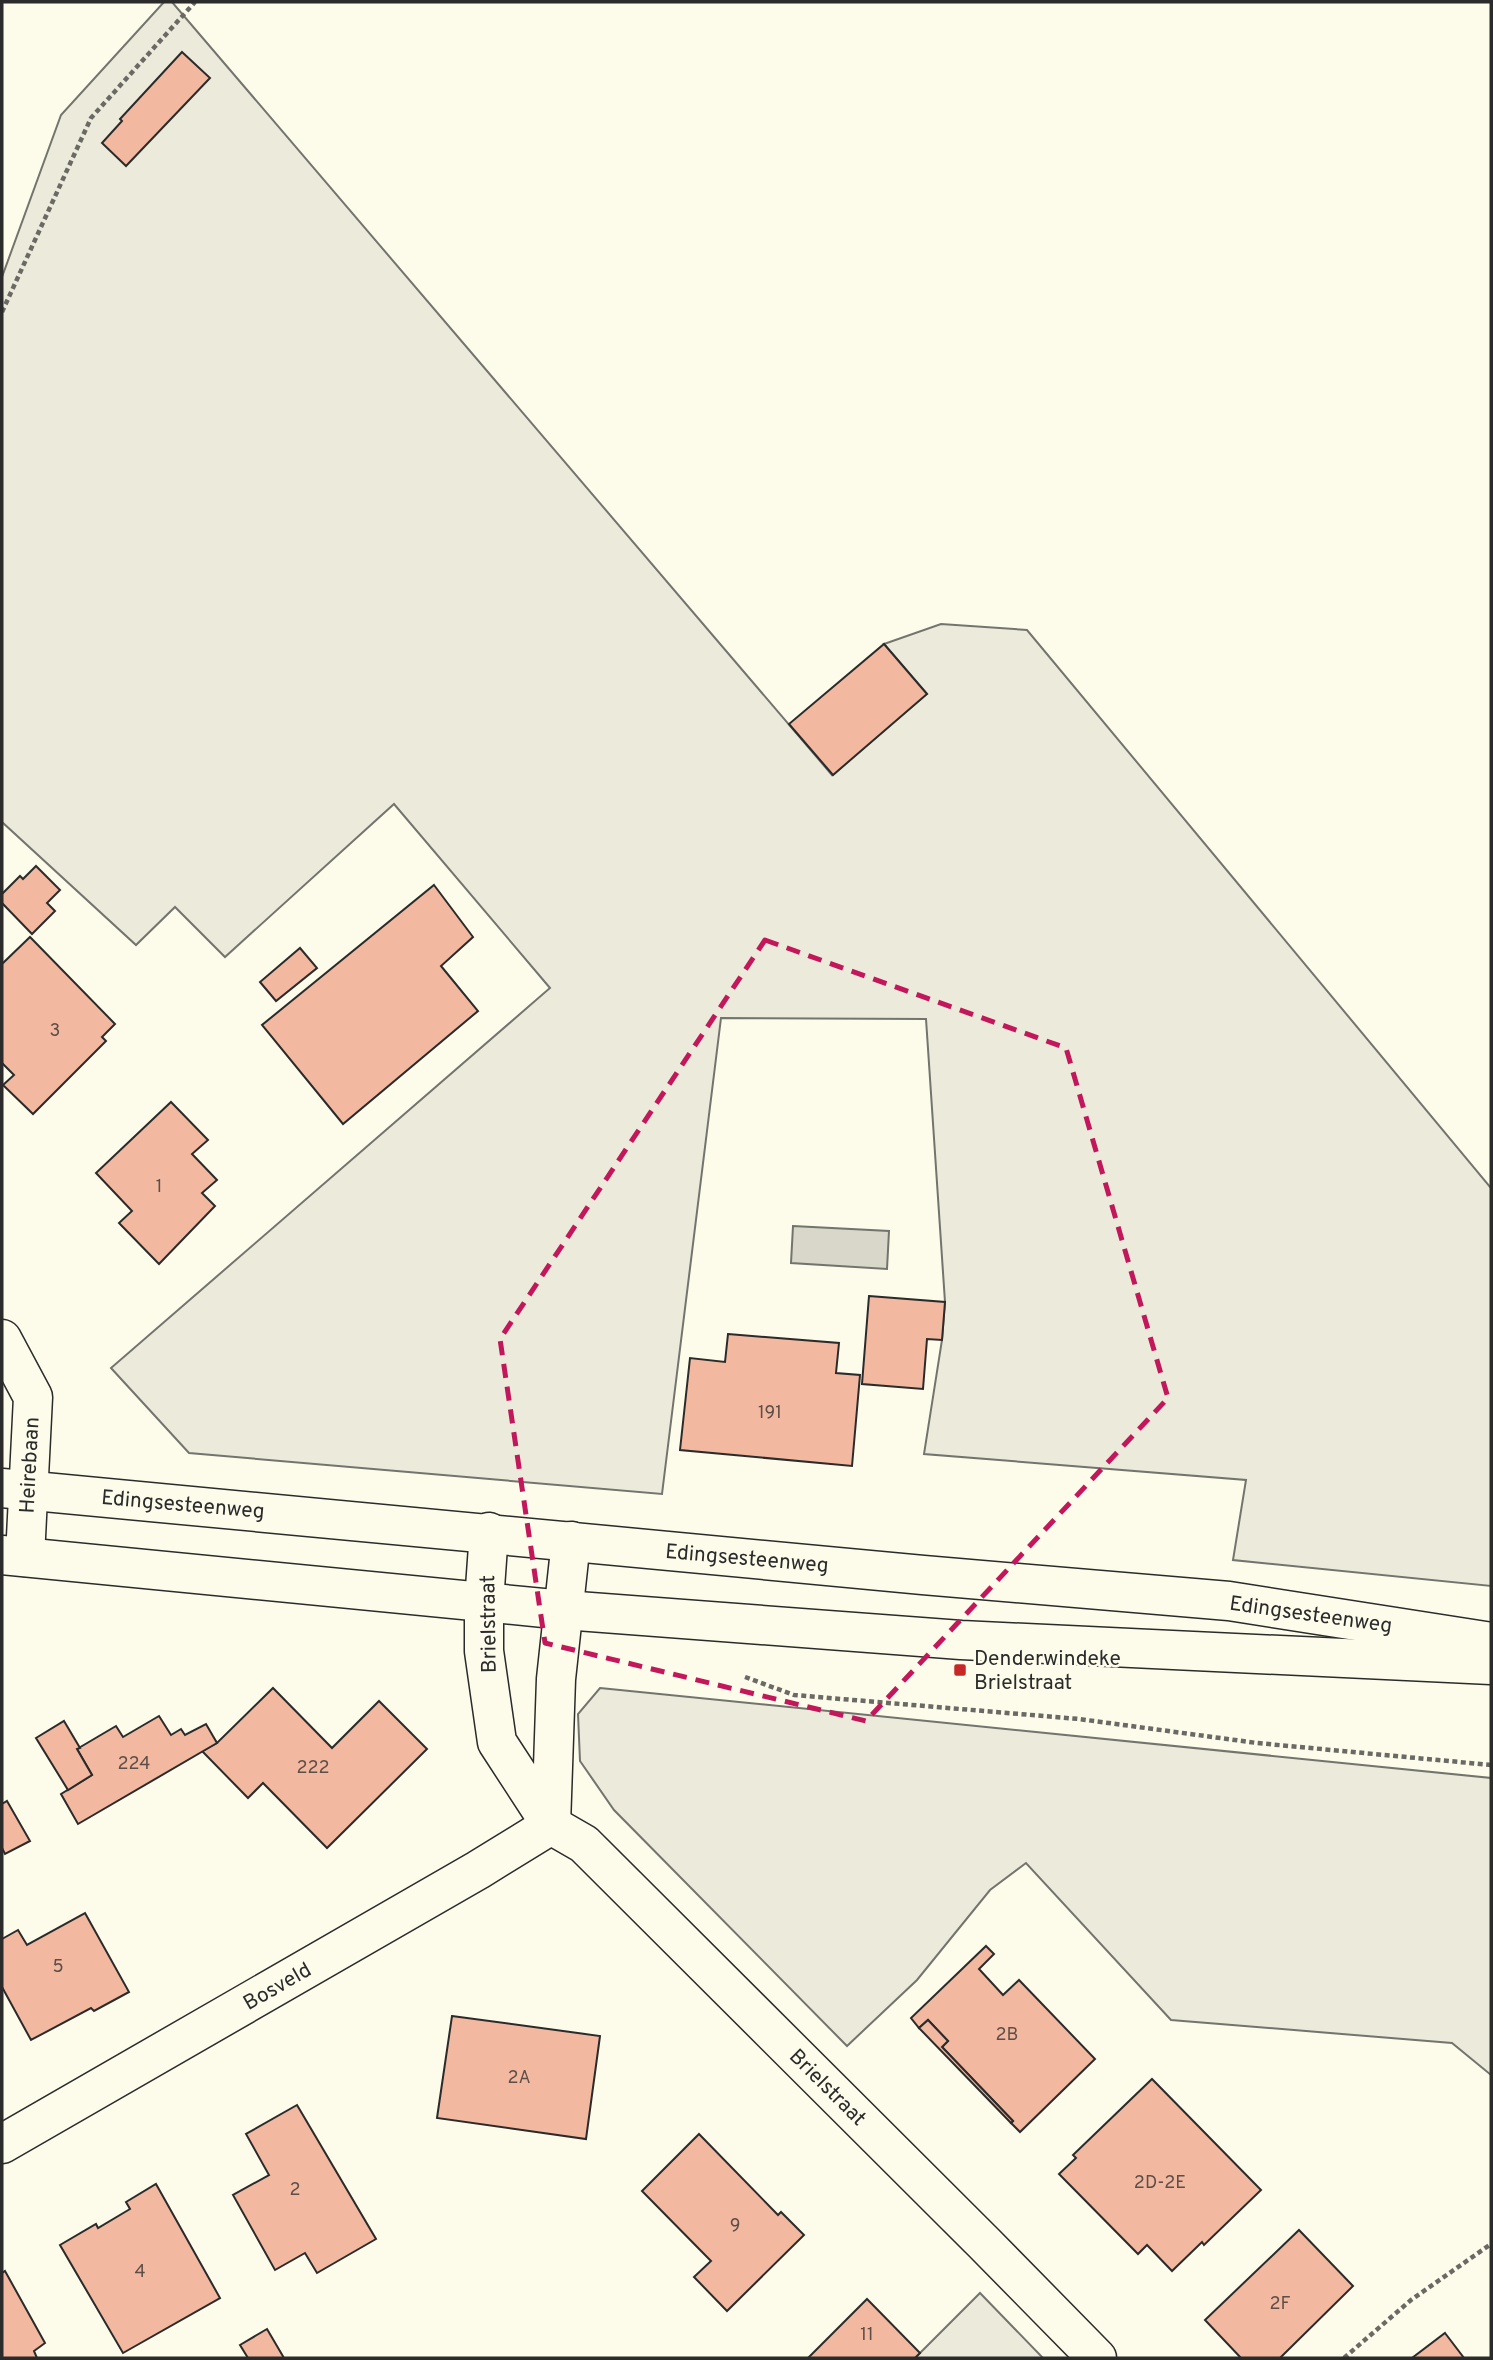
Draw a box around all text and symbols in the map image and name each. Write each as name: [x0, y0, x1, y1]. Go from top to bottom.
house number: 3: [50, 1020, 60, 1043]
house number: 1: [156, 1176, 162, 1199]
house number: 191: [758, 1402, 782, 1425]
street label: Heirebaan: [14, 1416, 47, 1514]
street label: Edingsesteenweg: [100, 1485, 266, 1526]
street label: Edingsesteenweg: [664, 1539, 830, 1580]
street label: Brielstraat: [475, 1575, 504, 1673]
street label: Edingsesteenweg: [1228, 1591, 1394, 1640]
place label: Denderwindeke Brielstraat: [974, 1646, 1121, 1697]
marker: Denderwindeke Brielstraat: [952, 1662, 968, 1678]
house number: 224: [117, 1753, 151, 1776]
house number: 222: [296, 1757, 330, 1780]
house number: 5: [52, 1956, 64, 1979]
street label: Bosveld: [239, 1957, 317, 2018]
house number: 2B: [996, 2024, 1018, 2047]
street label: Brielstraat: [783, 2044, 871, 2132]
house number: 2A: [507, 2067, 531, 2090]
house number: 2D-2E: [1134, 2172, 1186, 2195]
house number: 2: [289, 2179, 301, 2202]
house number: 9: [730, 2215, 740, 2238]
house number: 4: [134, 2261, 146, 2284]
house number: 2F: [1269, 2293, 1291, 2316]
house number: 11: [860, 2324, 874, 2347]

